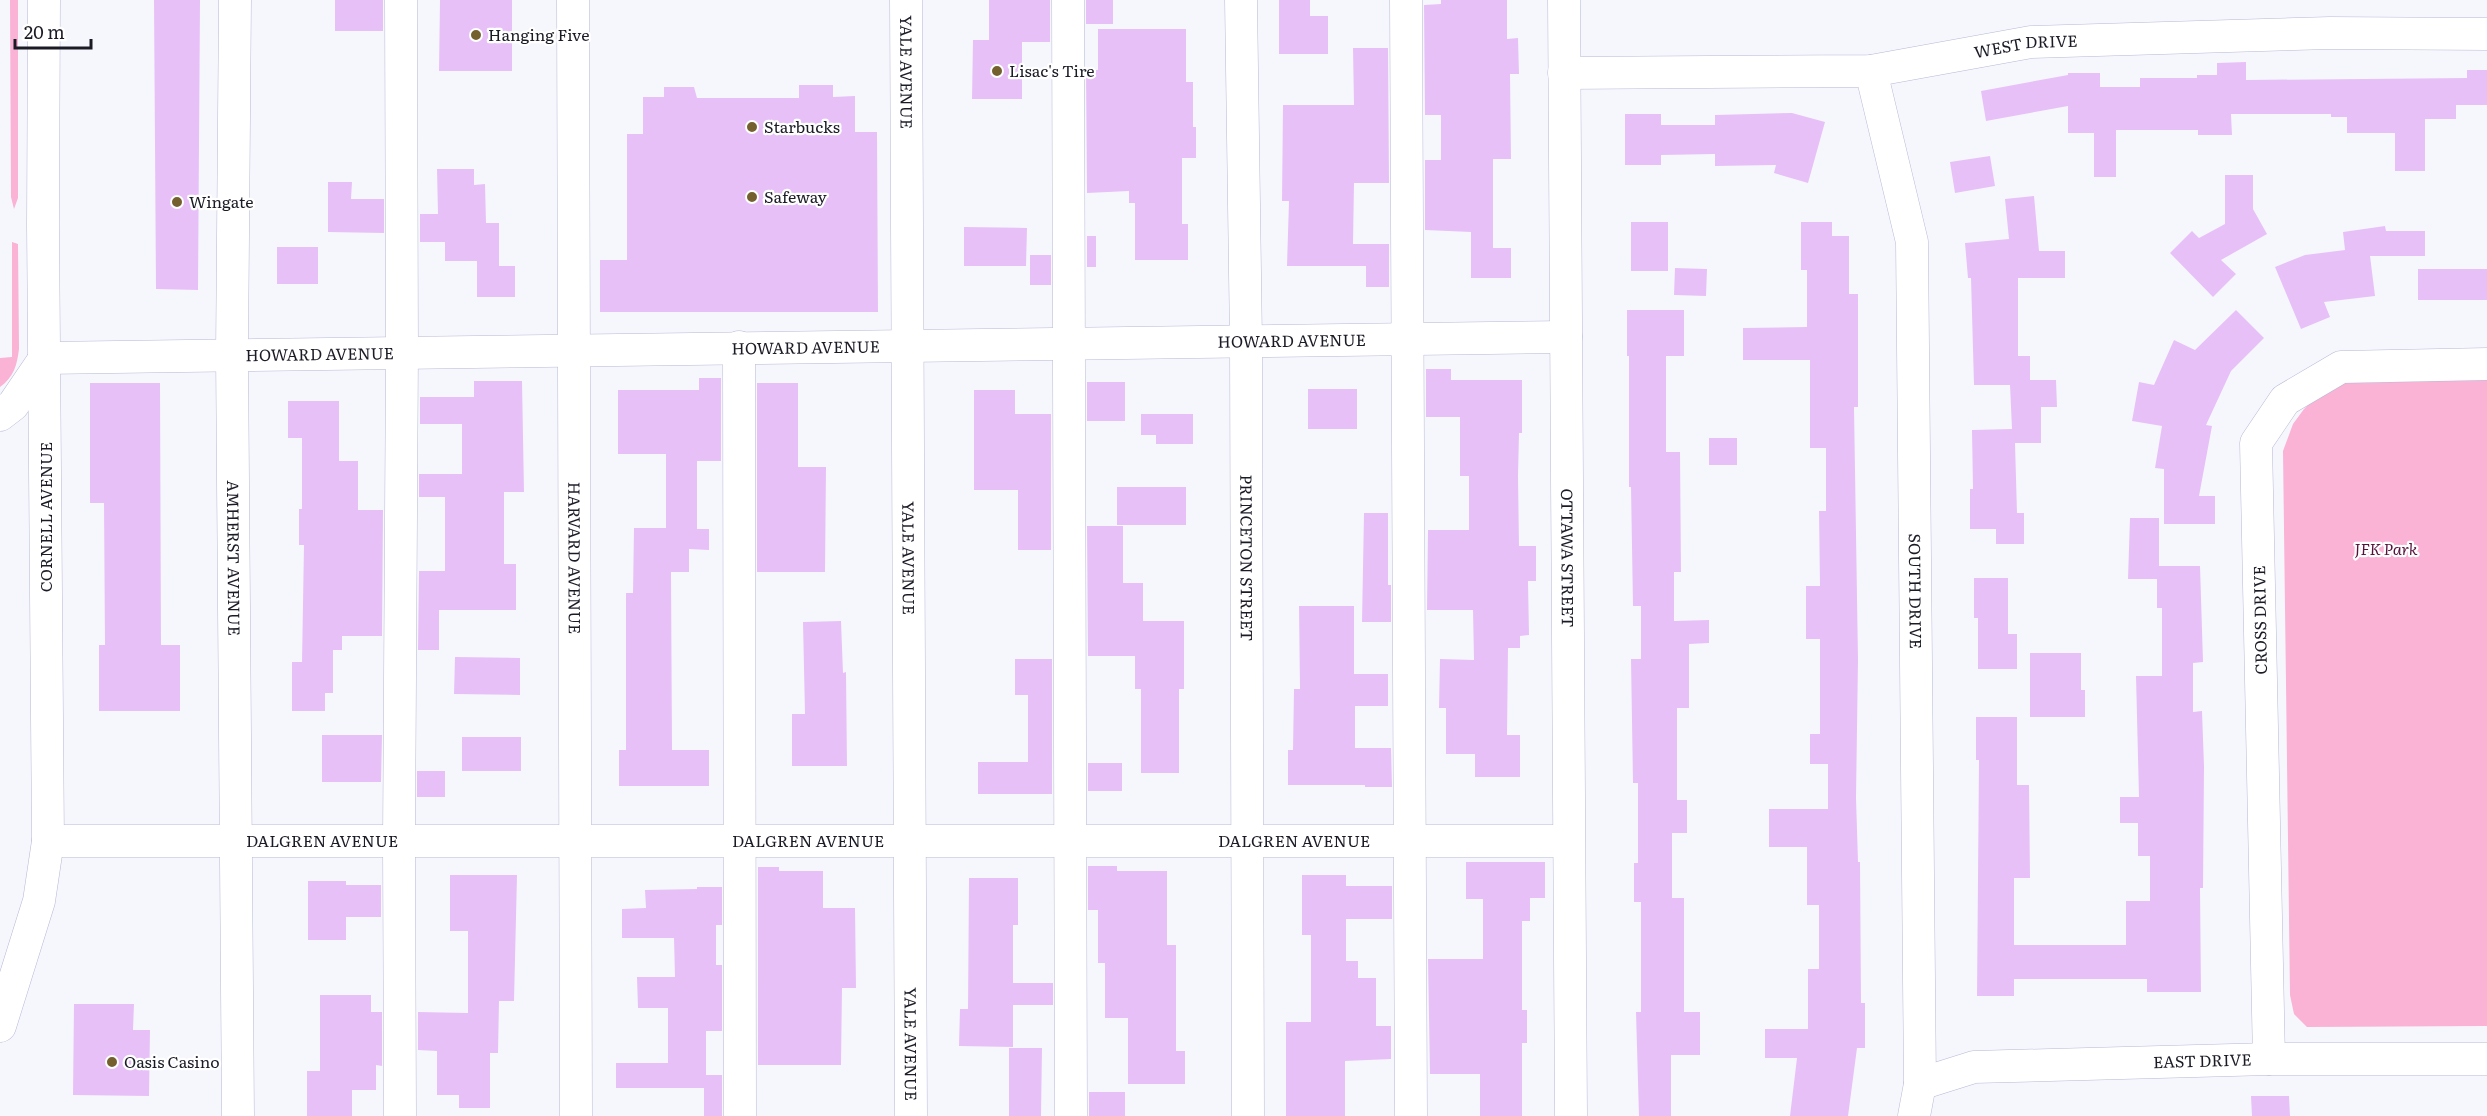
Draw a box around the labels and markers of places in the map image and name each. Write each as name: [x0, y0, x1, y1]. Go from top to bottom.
place label: Hanging Five: [488, 22, 589, 46]
marker: Hanging Five: [469, 28, 483, 42]
place label: Lisac's Tire: [1009, 58, 1095, 82]
marker: Lisac's Tire: [990, 64, 1004, 78]
place label: Starbucks: [764, 114, 840, 138]
marker: Starbucks: [745, 120, 759, 134]
place label: Safeway: [764, 184, 828, 208]
place label: Wingate: [189, 189, 254, 213]
marker: Safeway: [745, 190, 759, 204]
marker: Wingate: [170, 195, 184, 209]
place label: Oasis Casino: [124, 1049, 220, 1073]
marker: Oasis Casino: [105, 1055, 119, 1069]

